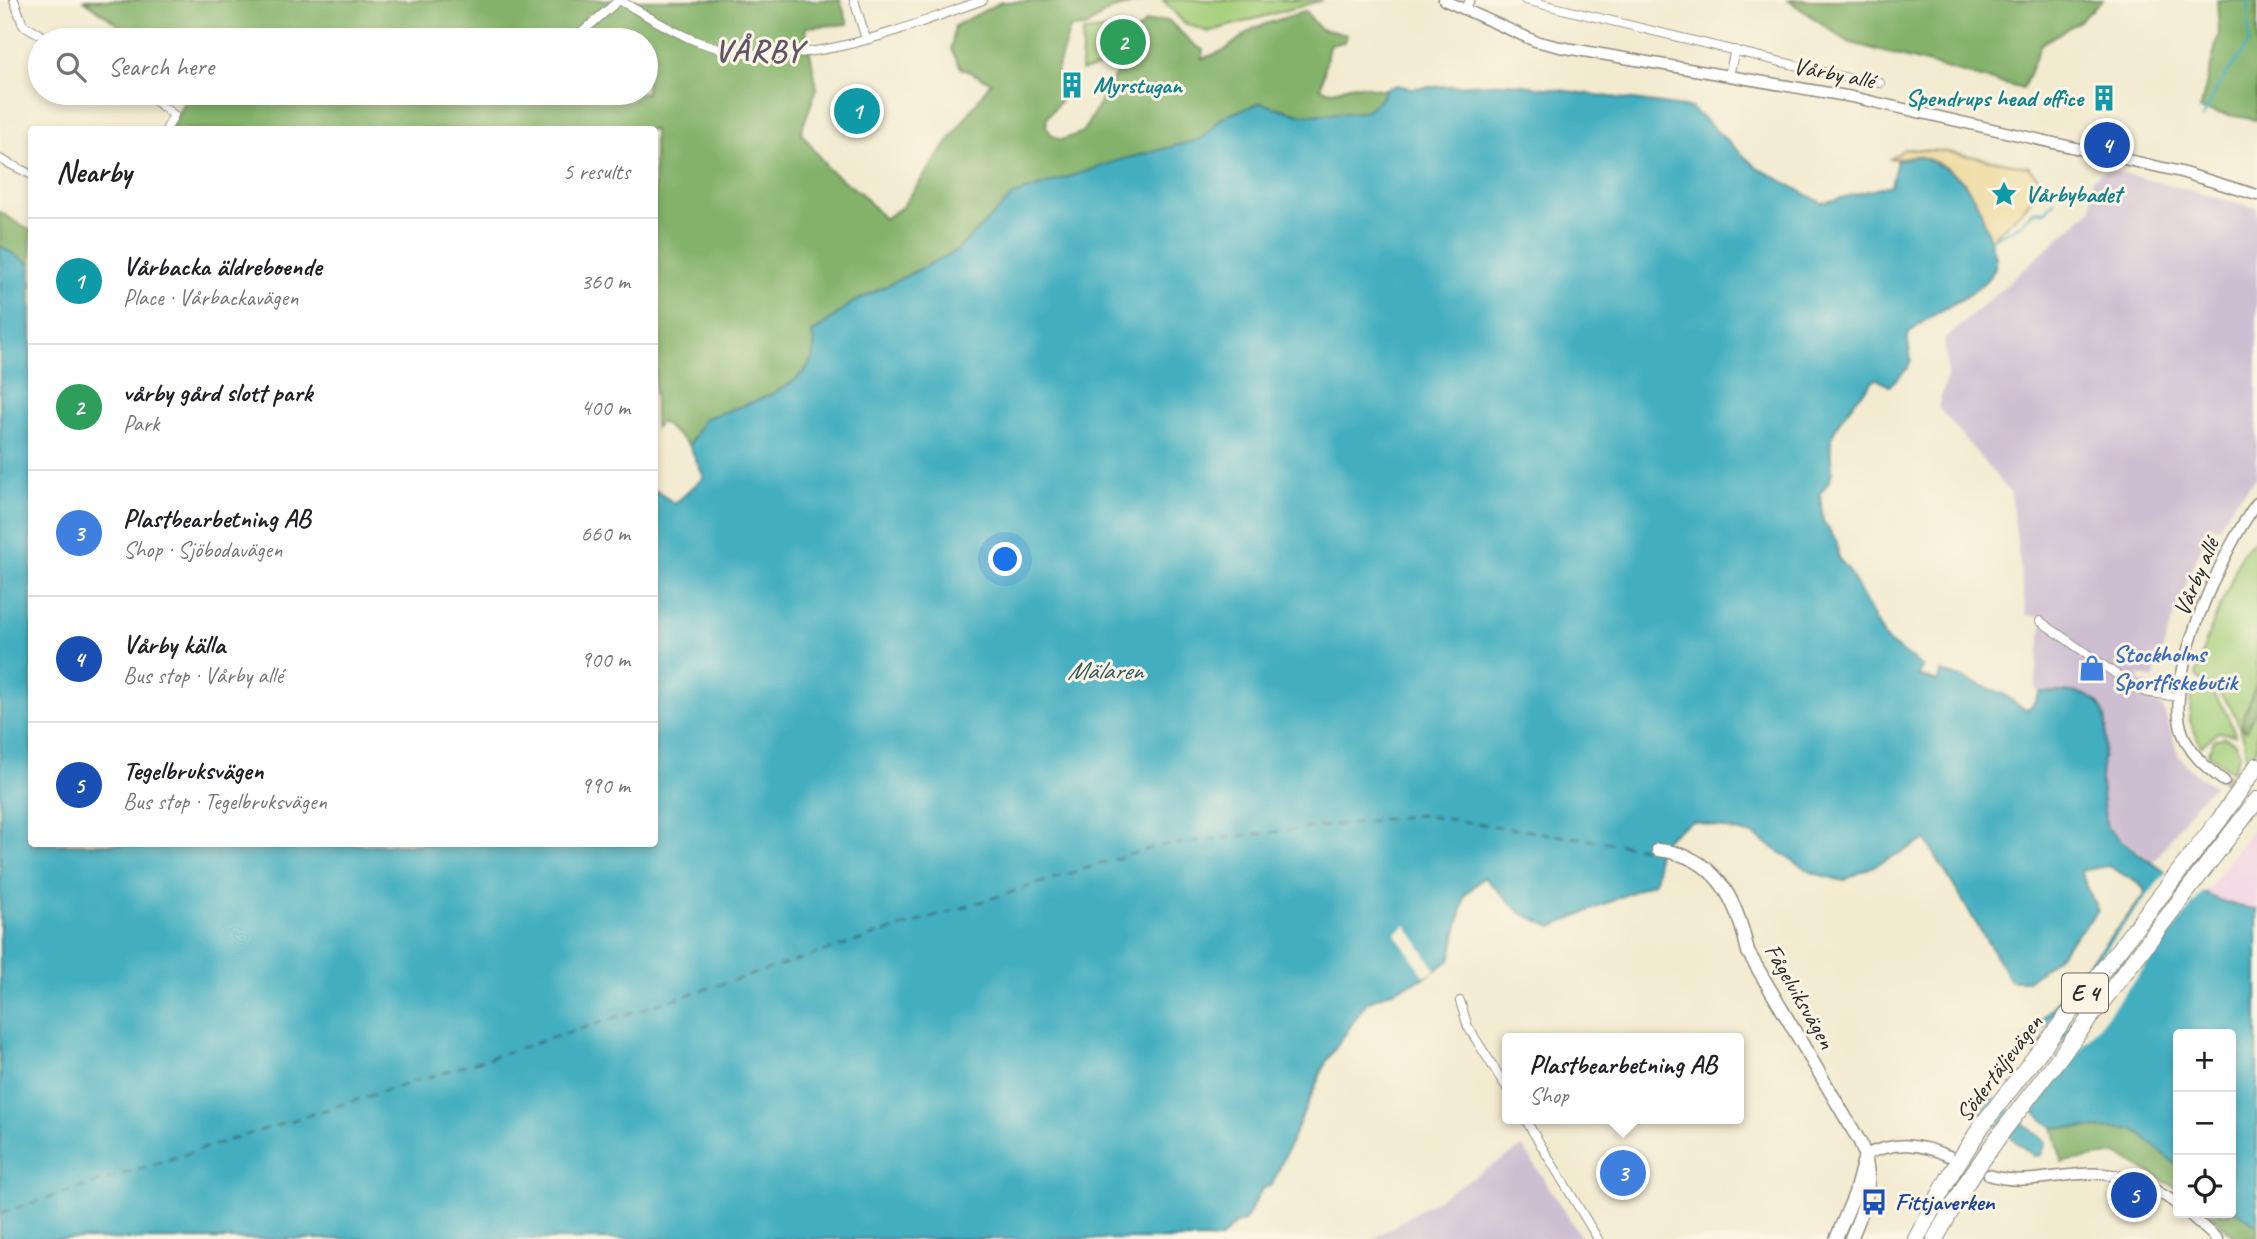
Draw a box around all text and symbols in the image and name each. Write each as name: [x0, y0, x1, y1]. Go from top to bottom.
pin: 2: [1100, 16, 1146, 68]
search box: [28, 28, 658, 105]
district label: VÅRBY: [714, 30, 809, 71]
icon: search: [52, 48, 90, 86]
text: Search here: [108, 50, 214, 83]
street label: Vårby allé: [1791, 50, 1881, 96]
building icon: Myrstugan: [1057, 70, 1087, 100]
place label: Myrstugan: [1093, 70, 1184, 100]
place label: Spendrups head office: [1905, 83, 2085, 113]
building icon: Spendrups head office: [2089, 83, 2119, 113]
pin: 1: [834, 85, 880, 137]
pin: 4: [2084, 119, 2130, 171]
text: Nearby: [56, 153, 132, 191]
text: 5 results: [563, 157, 630, 186]
place icon: Vårbybadet: [1989, 179, 2019, 209]
place label: Vårbybadet: [2025, 179, 2126, 209]
text: Vårbacka äldreboende: [123, 250, 321, 283]
text: 1: [74, 267, 84, 296]
text: 360 m: [581, 267, 630, 296]
text: Place · Vårbackavägen: [123, 283, 298, 312]
text: vårby gård slott park: [123, 376, 312, 409]
text: 2: [74, 393, 84, 422]
text: 400 m: [581, 393, 630, 422]
text: Park: [123, 409, 159, 438]
text: Plastbearbetning AB: [123, 502, 310, 535]
text: 3: [74, 519, 84, 548]
text: 660 m: [581, 519, 630, 548]
street label: Vårby allé: [2166, 530, 2227, 620]
text: Shop · Sjöbodavägen: [123, 535, 282, 564]
your location: [988, 542, 1022, 576]
text: Vårby källa: [123, 628, 225, 661]
place label: Stockholms Sportfiskebutik: [2113, 639, 2239, 697]
text: 4: [74, 645, 84, 674]
text: 900 m: [581, 645, 630, 674]
shop icon: Stockholms Sportfiskebutik: [2077, 653, 2107, 683]
water label: Mälaren: [1067, 654, 1145, 687]
text: Bus stop · Vårby allé: [123, 661, 283, 690]
text: Tegelbruksvägen: [123, 754, 263, 787]
text: 5: [74, 771, 84, 800]
text: 990 m: [581, 771, 630, 800]
text: Bus stop · Tegelbruksvägen: [123, 787, 327, 816]
street label: Fågelviksvägen: [1758, 938, 1842, 1054]
road number: E 4: [2062, 974, 2108, 1012]
street label: Södertäljevägen: [1949, 1008, 2049, 1128]
map controls: [2173, 1029, 2236, 1218]
button: +: [2173, 1029, 2236, 1092]
popup: [1502, 1033, 1744, 1124]
text: Plastbearbetning AB: [1529, 1048, 1717, 1081]
text: Shop: [1529, 1081, 1568, 1110]
button: −: [2173, 1092, 2236, 1155]
pin: 3: [1600, 1147, 1646, 1199]
button: locate: [2173, 1155, 2236, 1218]
pin: 5: [2111, 1169, 2157, 1221]
bus stop icon: Fittjaverken: [1859, 1187, 1889, 1217]
place label: Fittjaverken: [1895, 1187, 1996, 1217]

